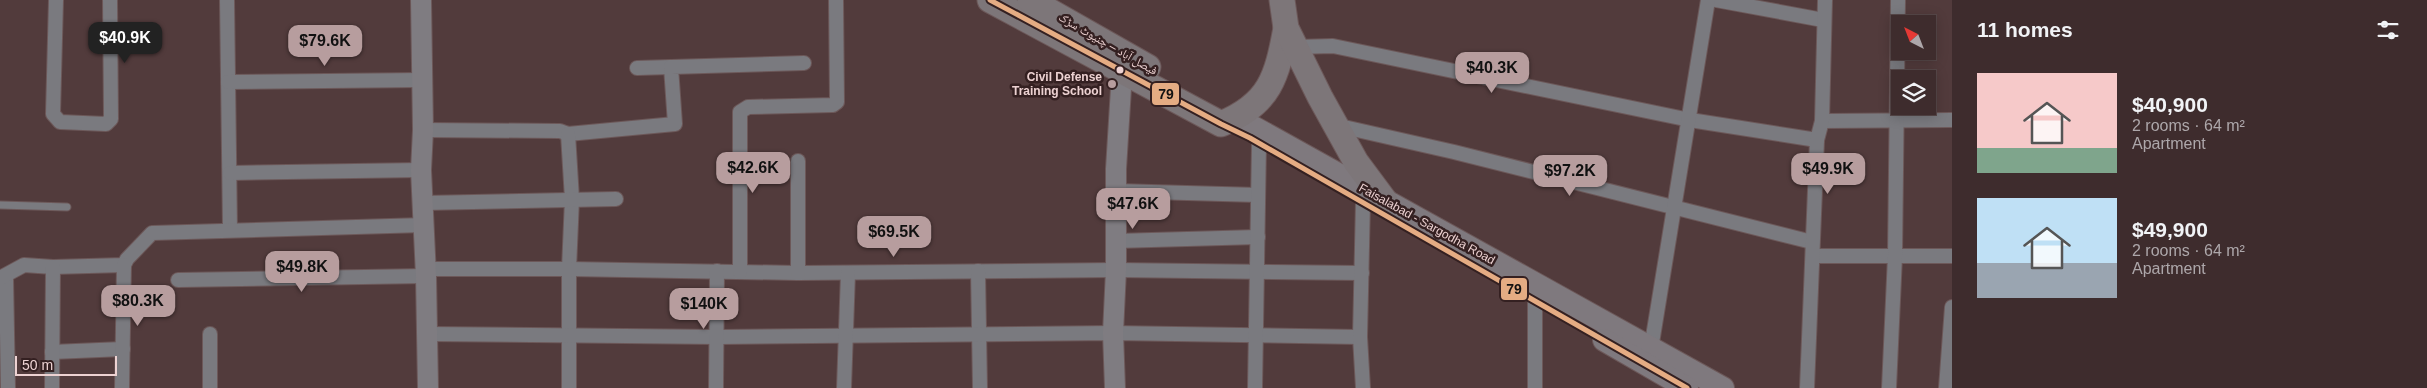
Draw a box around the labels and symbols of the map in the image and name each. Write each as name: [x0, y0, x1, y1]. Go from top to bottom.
street label: فیصل آباد – چنیوٹ سڑک: [1056, 10, 1160, 78]
north arrow: [1891, 15, 1936, 60]
pin: $40.9K: [84, 22, 166, 64]
pin: $79.6K: [284, 24, 366, 67]
pin: $40.3K: [1451, 52, 1533, 94]
unlabelled marker: [1115, 65, 1125, 75]
place label: Civil Defense Training School: [1012, 70, 1102, 98]
marker: Civil Defense Training School: [1106, 78, 1118, 90]
line badge: 79: [1151, 82, 1180, 106]
text: 79: [1158, 86, 1174, 102]
pin: $42.6K: [712, 152, 794, 194]
pin: $49.9K: [1787, 152, 1869, 195]
pin: $97.2K: [1529, 154, 1611, 197]
street label: Faisalabad - Sargodha Road: [1357, 181, 1497, 267]
pin: $47.6K: [1092, 188, 1174, 230]
pin: $69.5K: [853, 216, 935, 258]
pin: $49.8K: [261, 250, 343, 293]
line badge: 79: [1500, 277, 1528, 301]
text: 79: [1506, 281, 1522, 297]
pin: $80.3K: [97, 284, 179, 327]
pin: $140K: [669, 288, 739, 330]
scale bar: [15, 353, 118, 376]

